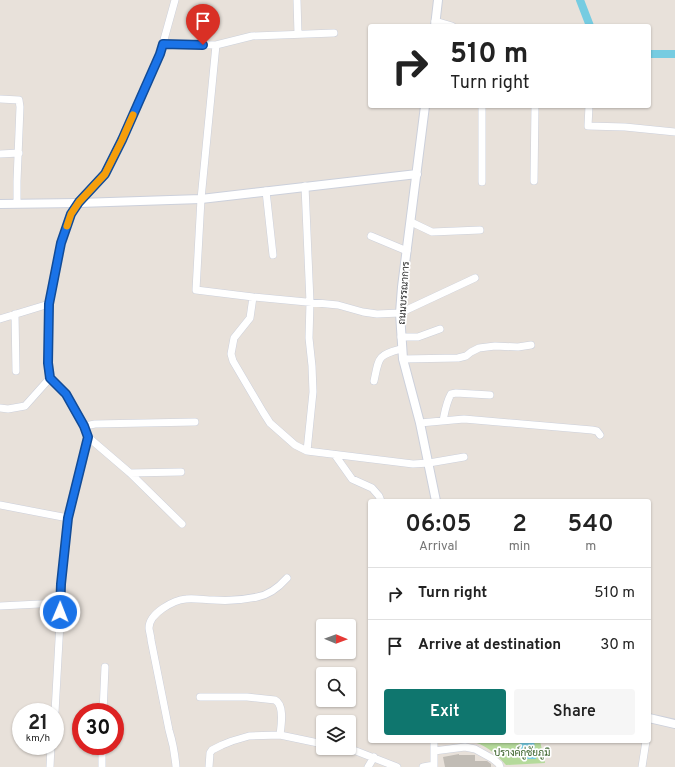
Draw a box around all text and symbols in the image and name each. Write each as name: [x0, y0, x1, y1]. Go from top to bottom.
pin: [186, 4, 220, 45]
icon: arrive: [192, 10, 214, 32]
text: 510 m: [450, 37, 528, 73]
icon: right: [384, 40, 436, 92]
text: Turn right: [450, 72, 530, 95]
street label: ถนนบรรณาการ: [396, 261, 413, 325]
text: 06:05: [405, 510, 472, 540]
text: 2: [512, 510, 527, 540]
text: 540: [568, 510, 614, 540]
text: Arrival: [419, 539, 458, 555]
text: min: [509, 539, 530, 555]
text: m: [585, 539, 596, 555]
icon: right: [384, 583, 406, 605]
text: Turn right: [418, 584, 487, 603]
text: 510 m: [594, 584, 635, 603]
position arrow: [39, 591, 81, 633]
north arrow: [316, 619, 356, 659]
map controls: [316, 619, 356, 755]
icon: arrive: [384, 635, 406, 657]
text: Arrive at destination: [418, 636, 561, 655]
text: 30 m: [600, 636, 635, 655]
button: search: [316, 667, 356, 707]
button: Exit: [384, 689, 506, 735]
button: Share: [514, 689, 635, 735]
speed limit sign: 30: [72, 703, 124, 755]
text: 21: [28, 711, 48, 737]
button: layers: [316, 715, 356, 755]
text: km/h: [26, 732, 50, 745]
park label: ปรางค์กู่ชัยภูมิ: [494, 745, 550, 760]

